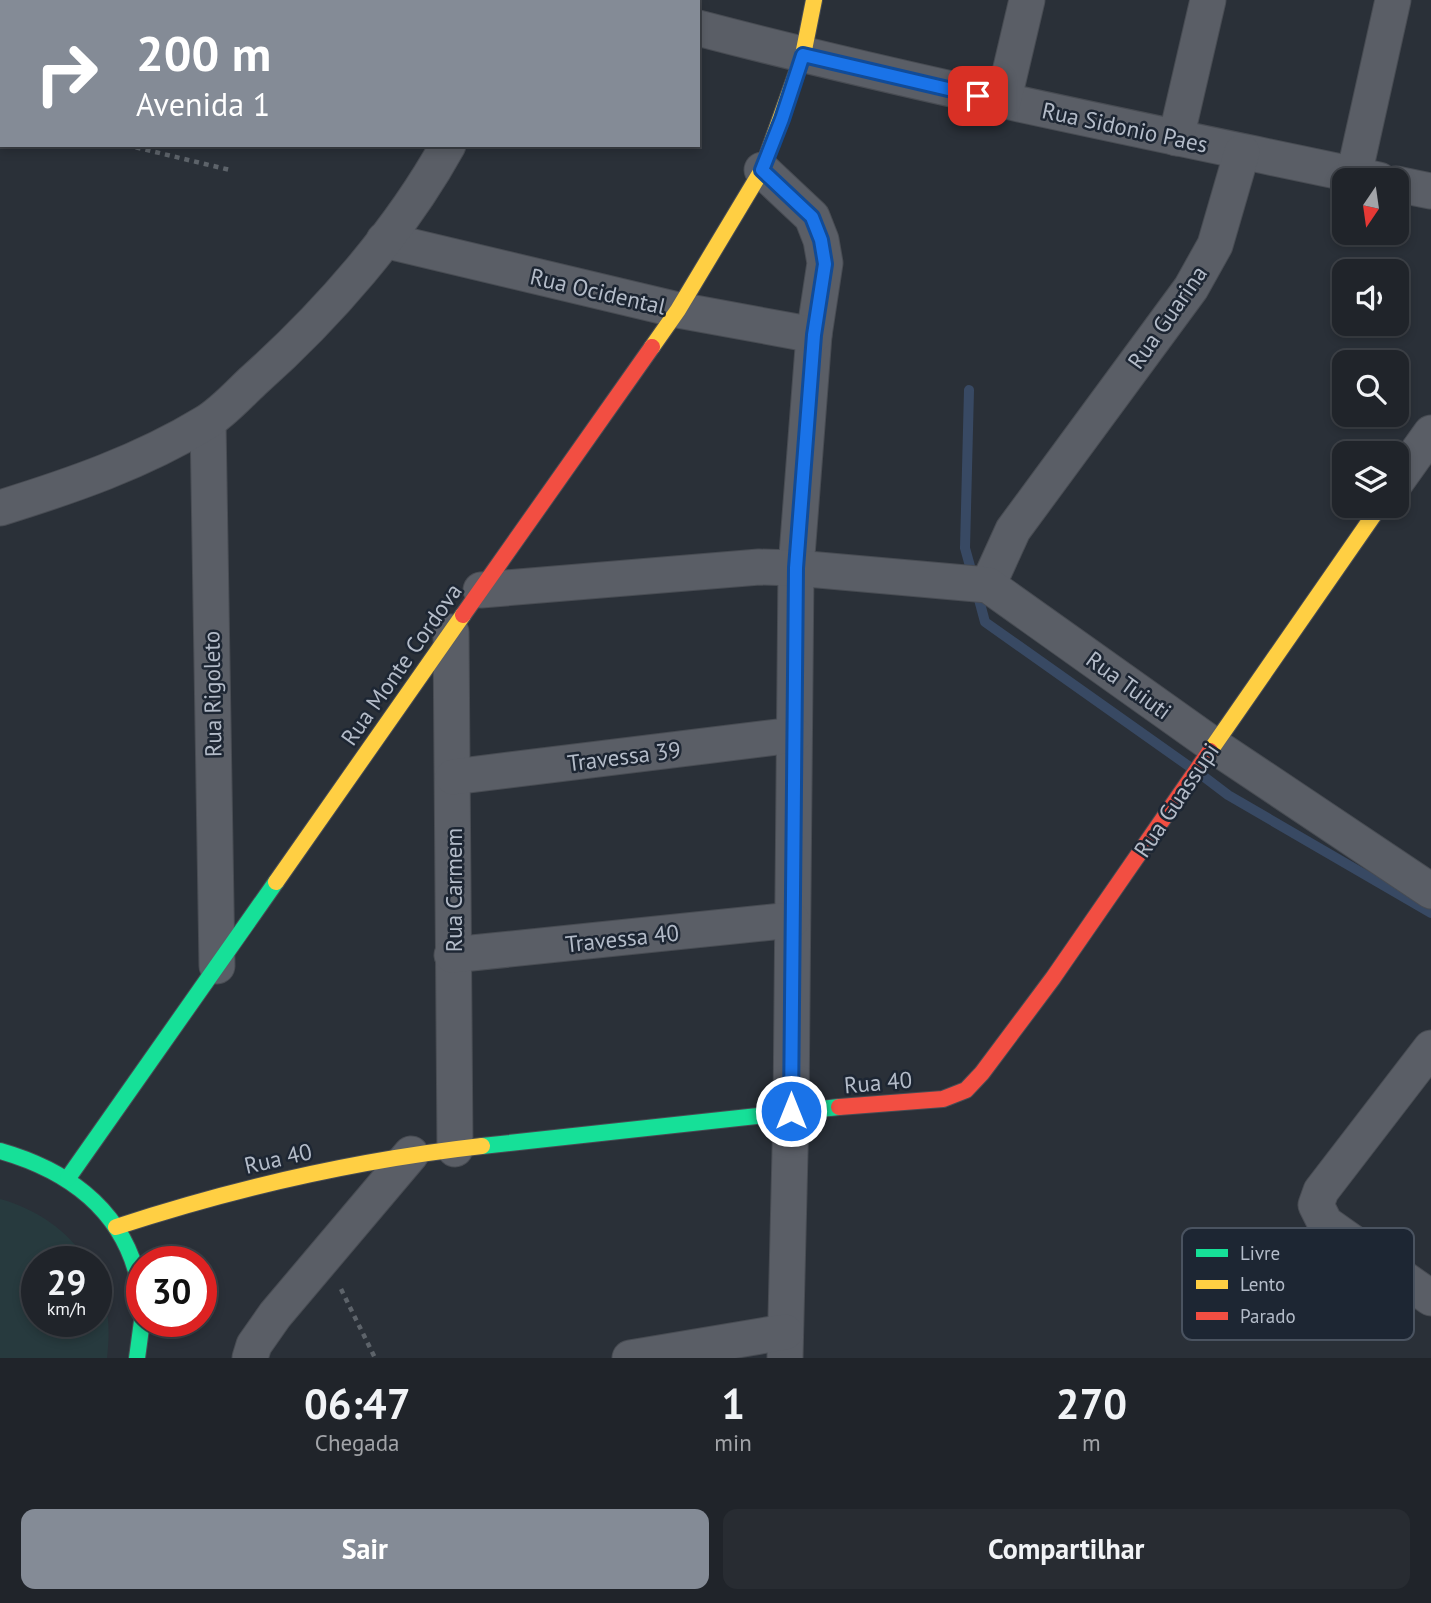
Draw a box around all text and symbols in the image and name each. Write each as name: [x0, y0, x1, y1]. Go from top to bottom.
text: 200 m: [136, 21, 271, 85]
icon: right: [21, 28, 112, 119]
pin: [948, 66, 1008, 126]
icon: arrive: [959, 77, 997, 115]
text: Avenida 1: [136, 83, 270, 125]
street label: Rua Sidonio Paes: [1040, 95, 1210, 159]
north arrow: [1332, 168, 1409, 245]
map controls: [1332, 168, 1409, 518]
button: sound: [1332, 259, 1409, 336]
street label: Rua Guarina: [1121, 260, 1213, 374]
street label: Rua Ocidental: [527, 261, 669, 321]
button: search: [1332, 350, 1409, 427]
button: layers: [1332, 441, 1409, 518]
street label: Rua Monte Cordova: [334, 577, 468, 751]
street label: Rua Rigoleto: [196, 631, 228, 757]
street label: Rua Tuiuti: [1081, 644, 1177, 726]
street label: Travessa 39: [566, 735, 682, 777]
street label: Rua Guassupi: [1127, 737, 1225, 863]
street label: Rua Carmem: [439, 828, 468, 952]
street label: Travessa 40: [564, 918, 680, 958]
street label: Rua 40: [843, 1065, 913, 1099]
position arrow: [754, 1074, 828, 1148]
street label: Rua 40: [241, 1136, 315, 1180]
legend: [1182, 1228, 1414, 1340]
text: Livre: [1240, 1241, 1280, 1265]
speed limit sign: 30: [126, 1246, 217, 1337]
text: 29: [47, 1259, 86, 1305]
text: Lento: [1240, 1272, 1285, 1296]
text: km/h: [47, 1297, 86, 1320]
text: Parado: [1240, 1304, 1296, 1328]
text: 06:47: [304, 1376, 410, 1431]
text: 1: [721, 1376, 745, 1431]
text: 270: [1056, 1376, 1127, 1431]
text: Chegada: [315, 1428, 400, 1457]
text: min: [714, 1428, 752, 1457]
text: m: [1082, 1428, 1101, 1457]
button: Sair: [21, 1509, 709, 1589]
button: Compartilhar: [723, 1509, 1410, 1589]

